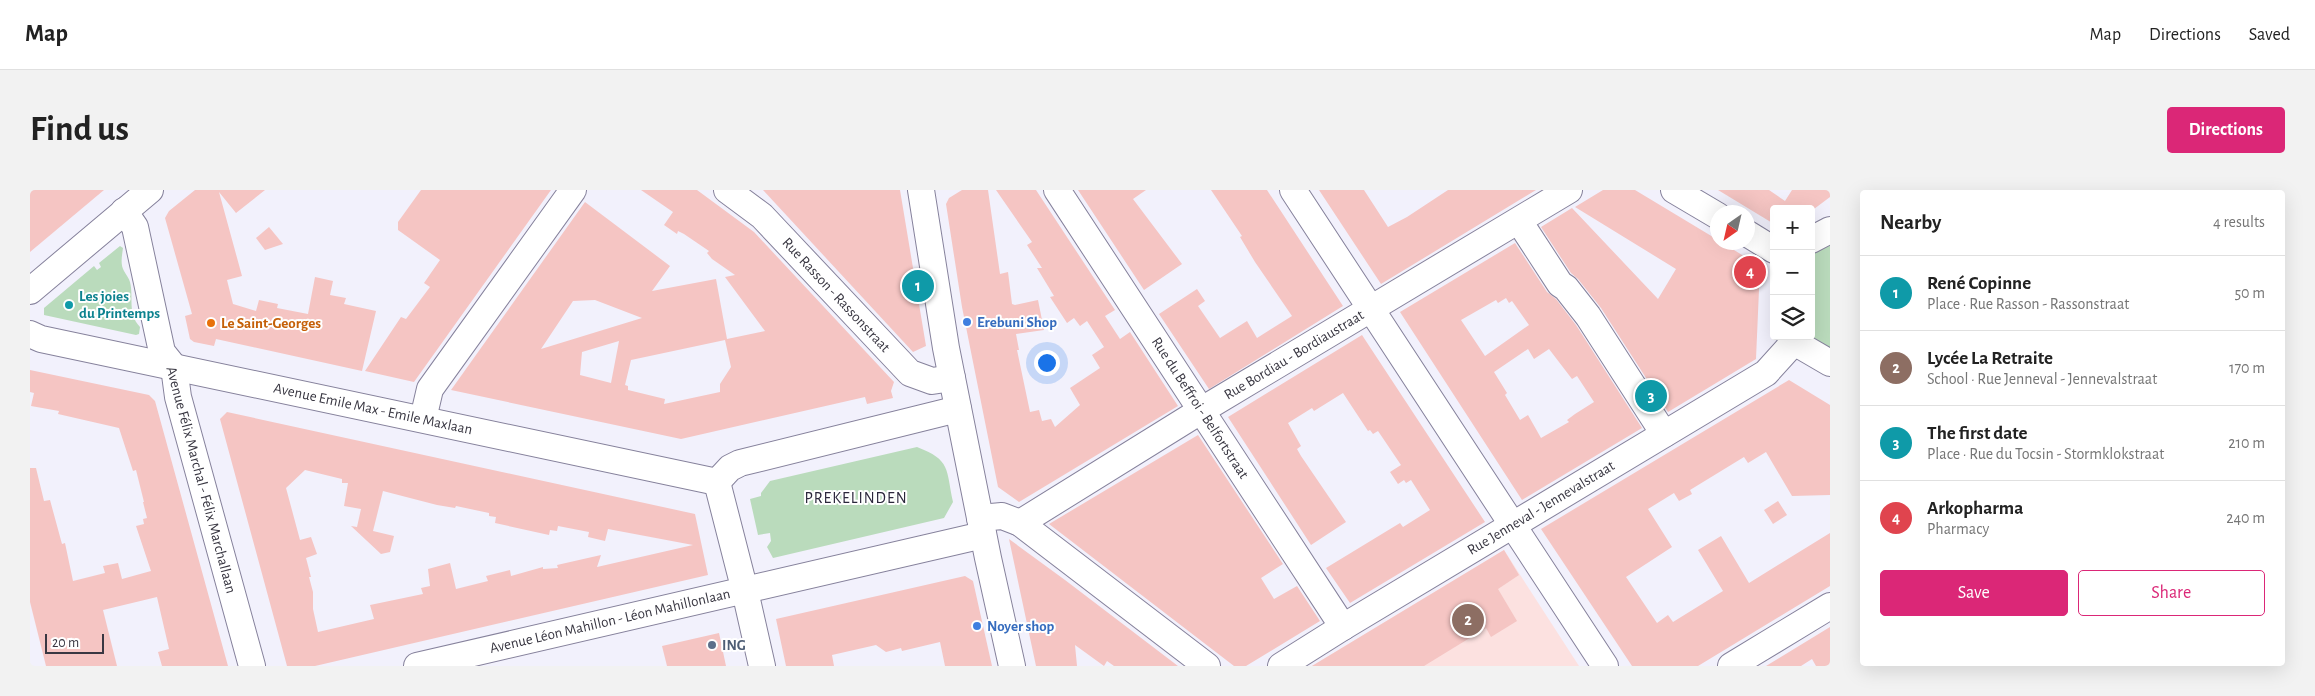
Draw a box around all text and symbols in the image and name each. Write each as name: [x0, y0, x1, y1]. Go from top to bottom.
text: Map: [25, 22, 68, 46]
text: Map: [2090, 26, 2121, 44]
text: Directions: [2149, 26, 2221, 44]
text: Saved: [2249, 26, 2290, 44]
button: Directions: [2167, 107, 2285, 153]
text: Find us: [30, 112, 129, 147]
north arrow: [1710, 205, 1755, 250]
map controls: [1770, 205, 1815, 340]
button: +: [1770, 205, 1815, 250]
text: Nearby: [1880, 212, 1941, 233]
text: 4 results: [2213, 214, 2265, 230]
street label: Rue Rasson - Rassonstraat: [779, 235, 893, 355]
button: −: [1770, 250, 1815, 295]
pin: 4: [1734, 253, 1766, 291]
pin: 1: [902, 267, 934, 305]
text: René Copinne: [1927, 274, 2031, 293]
text: 1: [1893, 285, 1899, 301]
text: 50 m: [2234, 285, 2265, 301]
place label: Les joies du Printemps: [79, 289, 160, 321]
button: layers: [1770, 295, 1815, 340]
text: Place · Rue Rasson - Rassonstraat: [1927, 296, 2129, 312]
marker: Les joies du Printemps: [63, 299, 75, 311]
street label: Rue Bordiau - Bordiaustraat: [1221, 307, 1367, 403]
place label: Erebuni Shop: [977, 315, 1057, 330]
place label: Le Saint-Georges: [221, 316, 321, 331]
marker: Erebuni Shop: [961, 316, 973, 328]
marker: Le Saint-Georges: [205, 317, 217, 329]
street label: Rue du Beffroi - Belfortstraat: [1149, 334, 1251, 482]
text: Lycée La Retraite: [1927, 349, 2053, 368]
your location: [1034, 350, 1060, 376]
text: 2: [1892, 360, 1900, 376]
text: 170 m: [2229, 360, 2265, 376]
street label: Avenue Félix Marchal - Félix Marchallaan: [163, 365, 239, 595]
text: School · Rue Jenneval - Jennevalstraat: [1927, 371, 2157, 387]
pin: 3: [1635, 377, 1667, 415]
street label: Avenue Emile Max - Emile Maxlaan: [272, 381, 474, 437]
text: The first date: [1927, 424, 2028, 443]
text: 3: [1893, 435, 1899, 451]
text: 210 m: [2228, 435, 2265, 451]
text: Place · Rue du Tocsin - Stormklokstraat: [1927, 446, 2164, 462]
street label: Rue Jenneval - Jennevalstraat: [1465, 458, 1617, 558]
district label: PREKELINDEN: [804, 490, 908, 506]
text: Arkopharma: [1927, 499, 2023, 518]
text: 4: [1892, 510, 1900, 526]
text: 240 m: [2226, 510, 2265, 526]
text: Pharmacy: [1927, 521, 1989, 537]
button: Save: [1880, 570, 2068, 616]
button: Share: [2078, 570, 2265, 616]
street label: Avenue Léon Mahillon - Léon Mahillonlaan: [488, 586, 732, 656]
pin: 2: [1452, 601, 1484, 639]
place label: Noyer shop: [987, 619, 1055, 634]
marker: Noyer shop: [971, 620, 983, 632]
scale bar: [45, 631, 104, 654]
text: 20 m: [52, 636, 79, 650]
place label: ING: [722, 638, 746, 653]
marker: ING: [706, 639, 718, 651]

